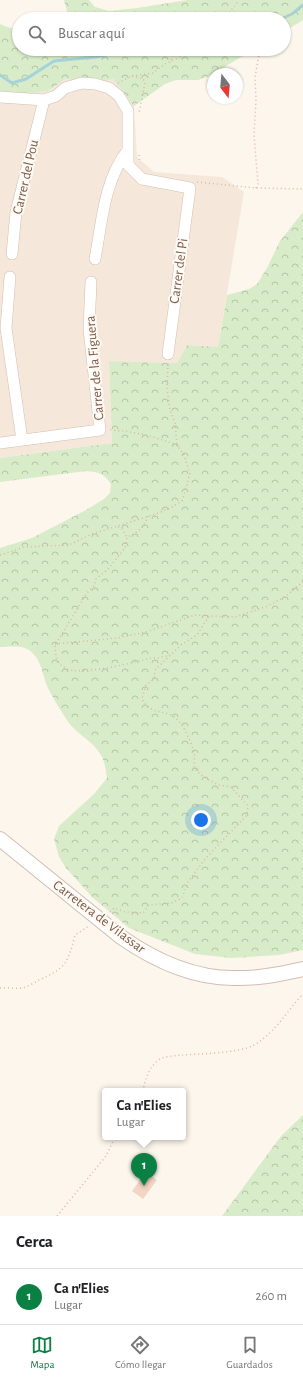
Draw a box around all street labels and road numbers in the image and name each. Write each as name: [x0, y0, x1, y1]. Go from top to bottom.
street label: Carrer del Pou: [11, 138, 41, 216]
street label: Carrer del Pi: [167, 237, 191, 305]
street label: Carrer de la Figuera: [83, 315, 107, 421]
street label: Carretera de Vilassar: [50, 878, 148, 956]

